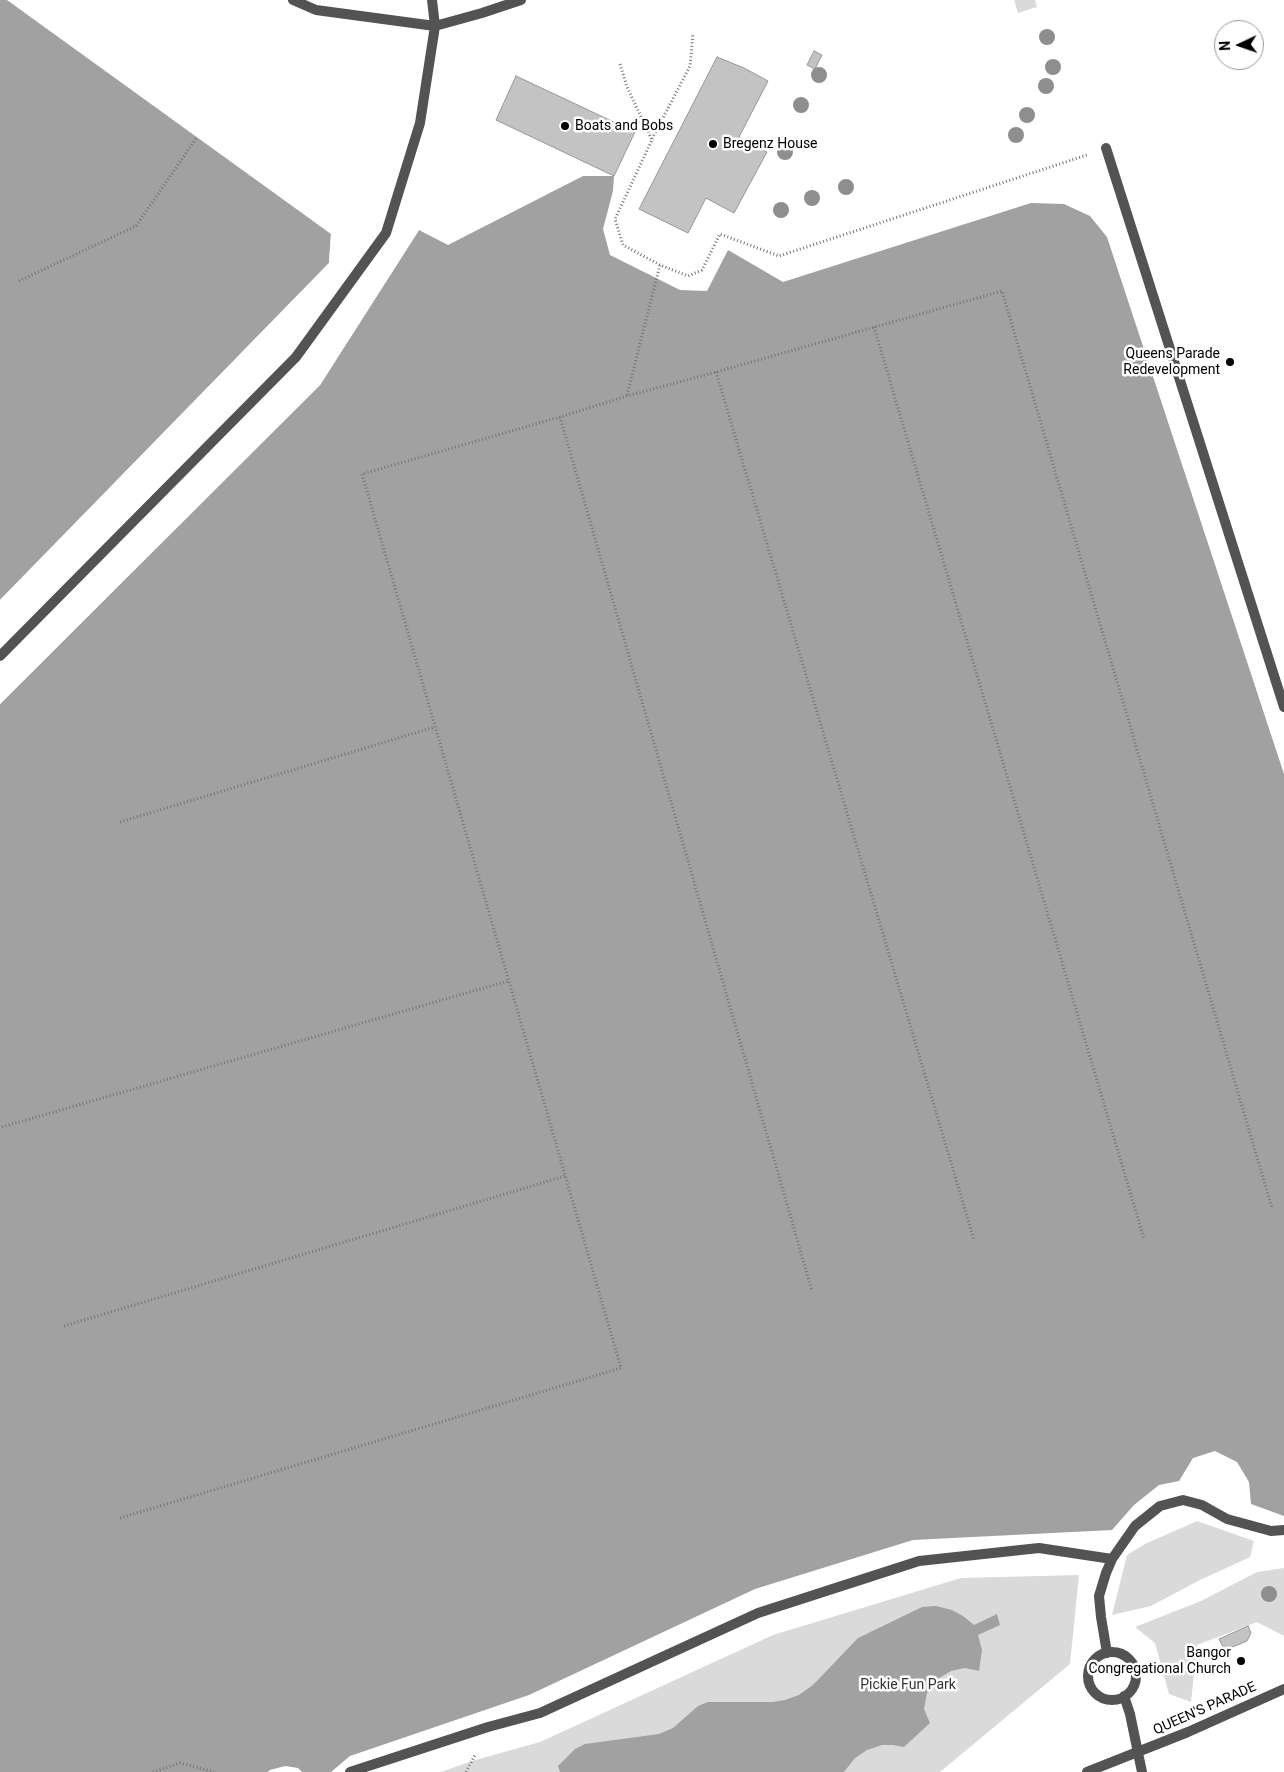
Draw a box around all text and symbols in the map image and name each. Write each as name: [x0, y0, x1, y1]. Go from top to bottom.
north arrow: [1214, 20, 1264, 70]
text: N: [1217, 40, 1233, 51]
place label: Boats and Bobs: [575, 118, 673, 134]
marker: Boats and Bobs: [559, 120, 571, 132]
place label: Bregenz House: [723, 136, 818, 152]
marker: Bregenz House: [707, 138, 719, 150]
place label: Queens Parade Redevelopment: [1123, 346, 1220, 378]
marker: Queens Parade Redevelopment: [1224, 356, 1236, 368]
place label: Bangor Congregational Church: [1088, 1645, 1231, 1678]
marker: Bangor Congregational Church: [1235, 1655, 1247, 1667]
park label: Pickie Fun Park: [860, 1677, 956, 1693]
street label: QUEEN'S PARADE: [1151, 1679, 1259, 1739]

